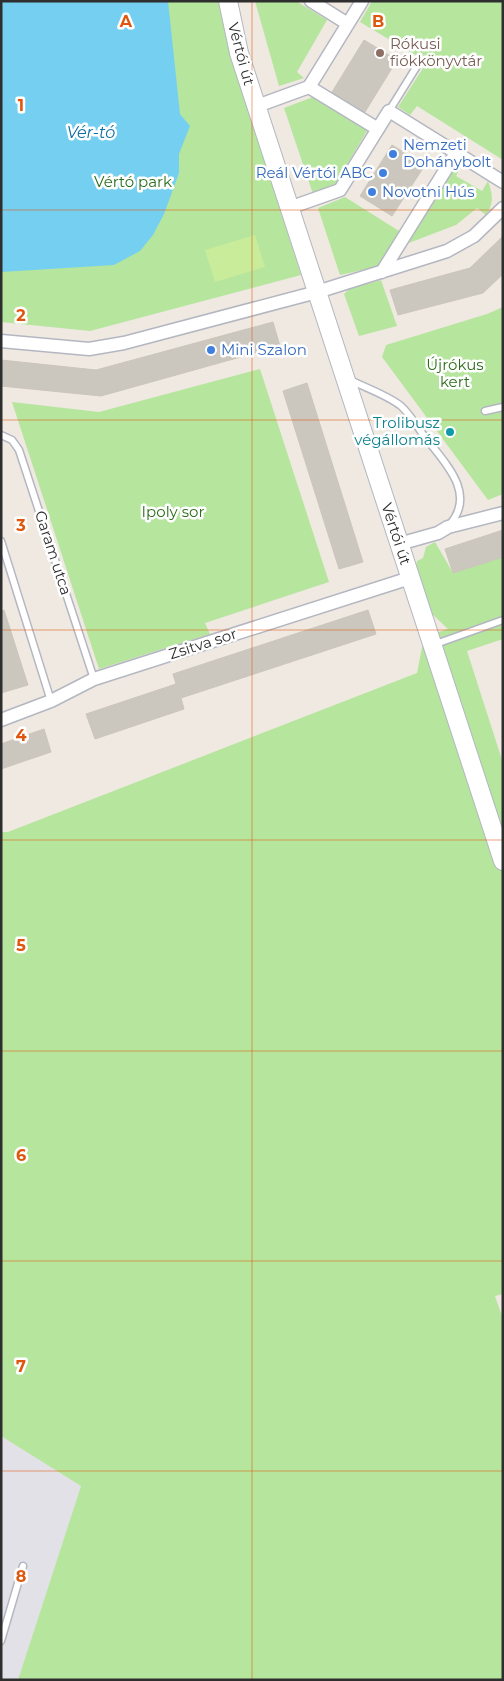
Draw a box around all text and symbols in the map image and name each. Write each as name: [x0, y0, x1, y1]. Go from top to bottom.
text: A: [119, 12, 133, 31]
text: B: [372, 12, 384, 31]
street label: Vértói út: [224, 20, 259, 87]
place label: Rókusi fiókkönyvtár: [390, 34, 482, 70]
marker: Rókusi fiókkönyvtár: [374, 47, 386, 59]
text: 1: [18, 96, 24, 115]
water label: Vér-tó: [67, 123, 115, 142]
place label: Nemzeti Dohánybolt: [403, 135, 491, 171]
marker: Nemzeti Dohánybolt: [387, 148, 399, 160]
place label: Reál Vértói ABC: [256, 163, 373, 182]
marker: Reál Vértói ABC: [377, 167, 389, 179]
park label: Vértó park: [94, 172, 172, 191]
place label: Novotni Hús: [382, 182, 474, 201]
marker: Novotni Hús: [366, 186, 378, 198]
text: 2: [16, 306, 26, 325]
place label: Mini Szalon: [221, 340, 307, 359]
marker: Mini Szalon: [205, 344, 217, 356]
park label: Újrókus kert: [426, 355, 484, 391]
place label: Trolibusz végállomás: [354, 413, 440, 449]
marker: Trolibusz végállomás: [444, 426, 456, 438]
street label: Vértói út: [378, 500, 415, 567]
park label: Ipoly sor: [142, 502, 204, 521]
street label: Garam utca: [31, 508, 76, 598]
text: 3: [15, 516, 26, 535]
street label: Zsitva sor: [166, 624, 239, 663]
text: 4: [15, 726, 27, 745]
text: 5: [16, 936, 26, 955]
text: 6: [16, 1146, 26, 1165]
text: 7: [16, 1357, 26, 1376]
text: 8: [16, 1567, 26, 1586]

